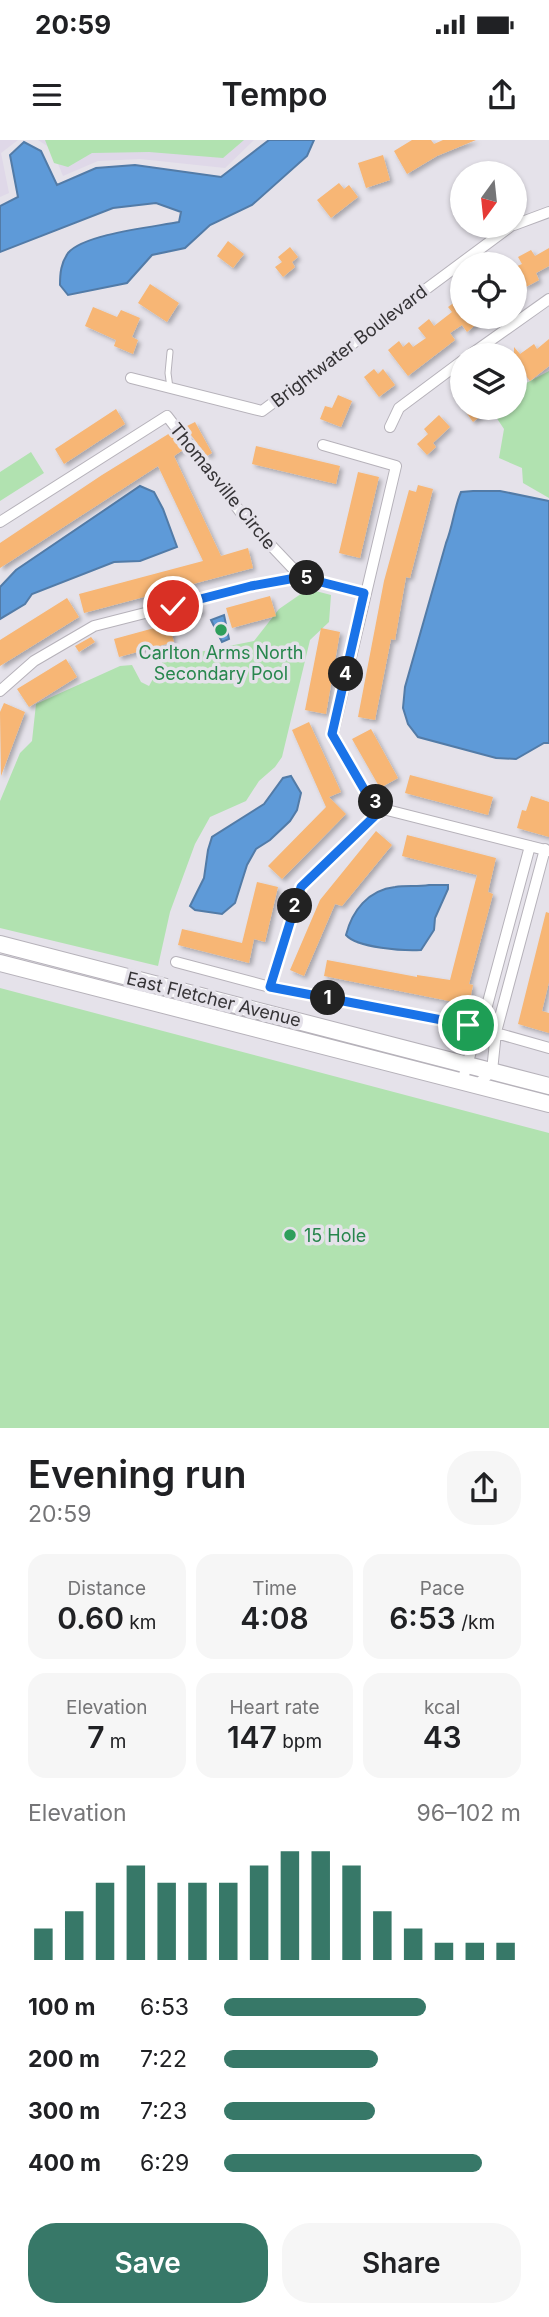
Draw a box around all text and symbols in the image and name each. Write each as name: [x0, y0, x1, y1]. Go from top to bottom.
text: 20:59: [35, 9, 111, 40]
text: Tempo: [222, 75, 327, 114]
icon: menu: [28, 76, 66, 114]
icon: share: [483, 76, 521, 114]
north arrow: [450, 161, 527, 238]
map controls: [450, 161, 527, 420]
button: locate: [450, 252, 527, 329]
street label: Brightwater Boulevard: [267, 281, 431, 411]
button: layers: [450, 343, 527, 420]
street label: Thomasville Circle: [166, 419, 280, 553]
pin: 5: [290, 560, 324, 596]
text: 5: [300, 566, 313, 589]
pin: [143, 576, 203, 636]
icon: check: [154, 587, 192, 625]
marker: Carlton Arms North Secondary Pool: [213, 622, 229, 638]
place label: Carlton Arms North Secondary Pool: [139, 642, 303, 684]
pin: 4: [328, 656, 364, 692]
text: 4: [339, 662, 352, 685]
pin: 3: [358, 784, 394, 820]
text: 3: [369, 790, 382, 813]
pin: 2: [278, 888, 312, 924]
text: 2: [289, 894, 300, 917]
street label: East Fletcher Avenue: [125, 967, 303, 1031]
pin: 1: [310, 980, 346, 1016]
text: 1: [323, 986, 332, 1009]
pin: [438, 995, 498, 1055]
icon: arrive: [449, 1006, 487, 1044]
place label: 15 Hole: [304, 1225, 366, 1246]
marker: 15 Hole: [282, 1227, 298, 1243]
text: Evening run: [28, 1451, 246, 1497]
button: share: [447, 1451, 521, 1525]
text: 20:59: [28, 1500, 91, 1528]
text: Distance: [68, 1577, 146, 1600]
text: Time: [252, 1577, 297, 1600]
text: Pace: [420, 1577, 465, 1600]
text: 0.60: [57, 1600, 124, 1636]
text: 4:08: [240, 1600, 309, 1636]
text: 6:53: [389, 1600, 456, 1636]
text: km: [124, 1611, 156, 1634]
text: /km: [456, 1611, 495, 1634]
text: Elevation: [66, 1696, 148, 1719]
text: Heart rate: [229, 1696, 319, 1719]
text: kcal: [424, 1696, 460, 1719]
text: 7: [87, 1719, 104, 1755]
text: 147: [227, 1719, 277, 1755]
text: 43: [423, 1719, 462, 1755]
text: m: [104, 1730, 126, 1753]
text: bpm: [277, 1730, 322, 1753]
text: Elevation: [28, 1799, 127, 1827]
text: 96–102 m: [416, 1799, 521, 1827]
text: 100 m: [28, 1993, 95, 2021]
text: 6:53: [140, 1993, 189, 2021]
text: 200 m: [28, 2045, 100, 2073]
text: 7:22: [140, 2045, 187, 2073]
text: 300 m: [28, 2097, 100, 2125]
text: 7:23: [140, 2097, 187, 2125]
text: 400 m: [28, 2149, 101, 2177]
text: 6:29: [140, 2149, 189, 2177]
button: Save: [28, 2223, 268, 2303]
button: Share: [282, 2223, 521, 2303]

